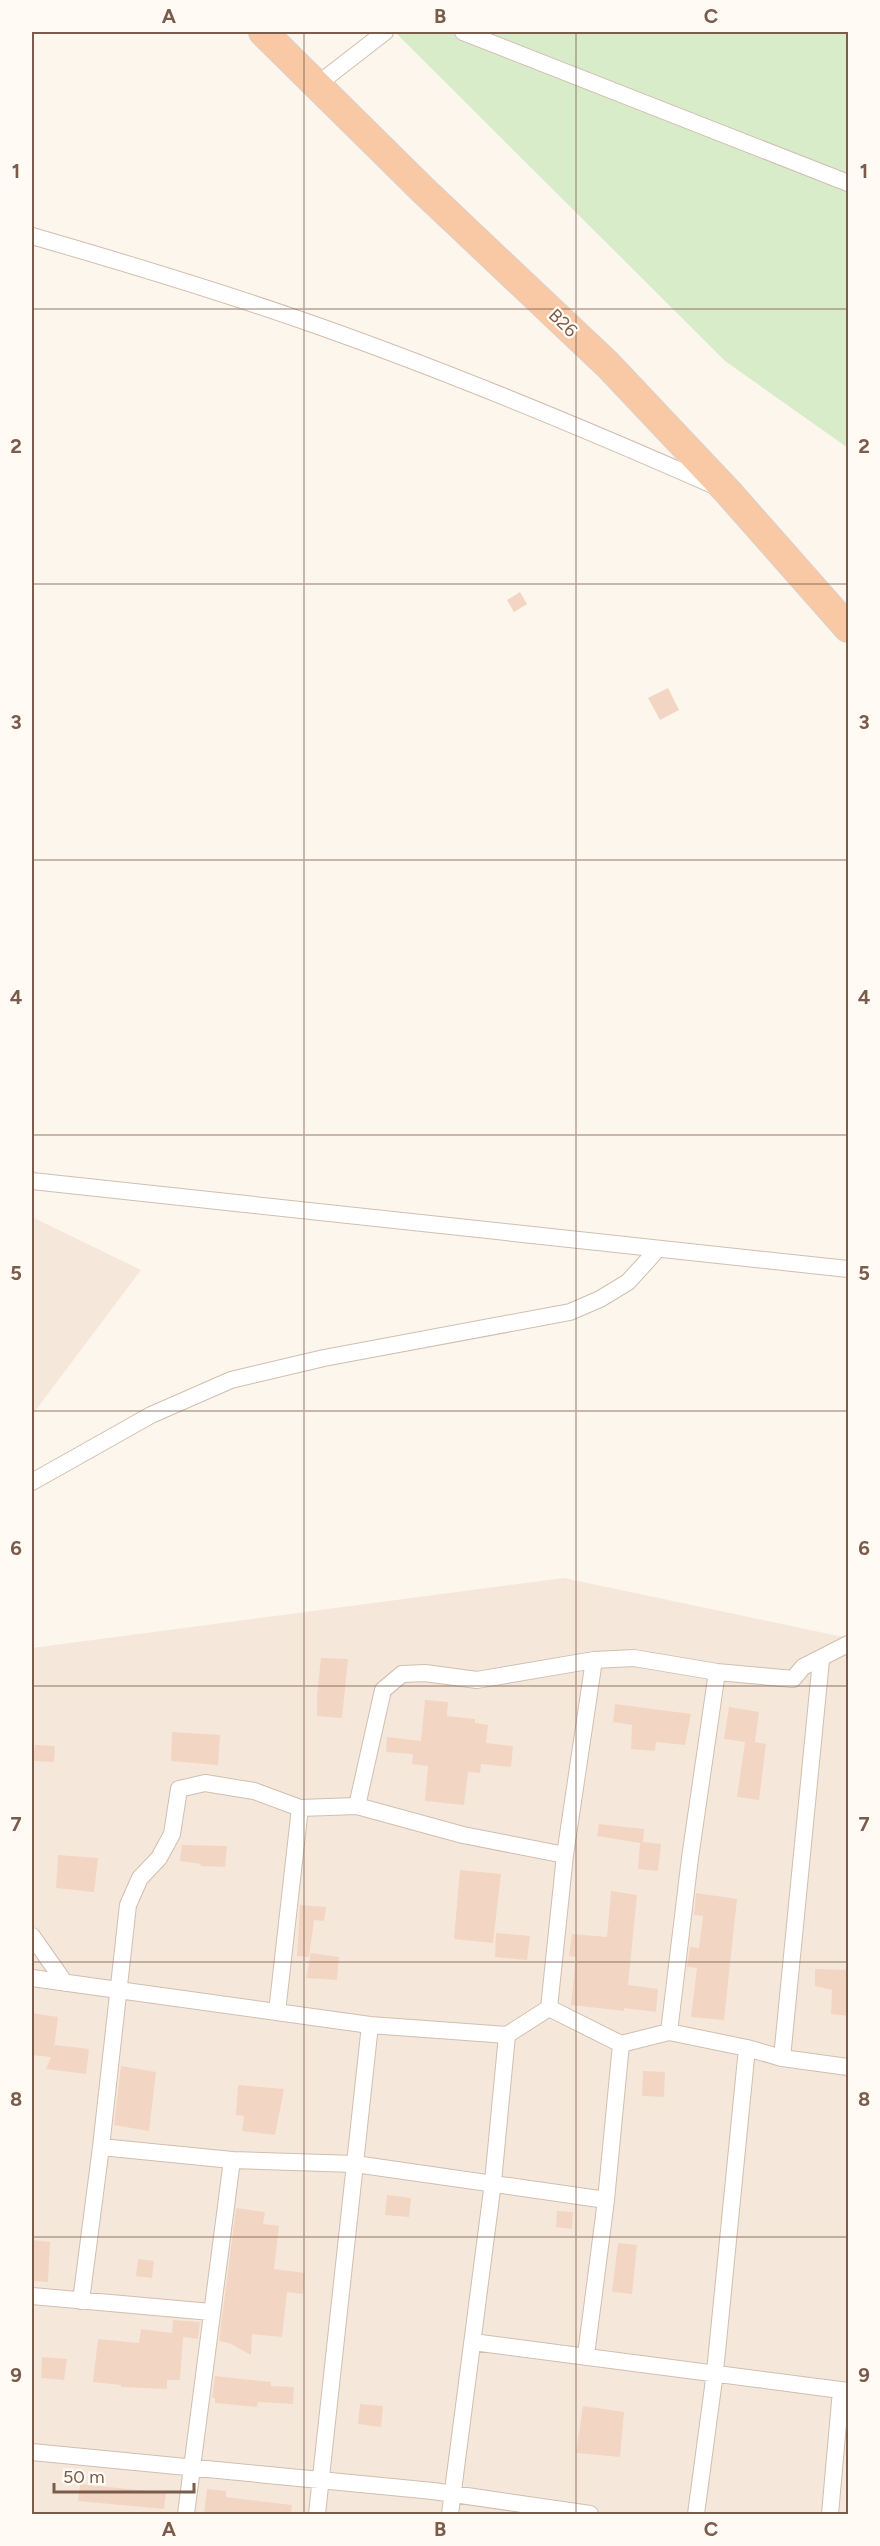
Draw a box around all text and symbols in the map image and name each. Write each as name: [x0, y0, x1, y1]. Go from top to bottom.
text: A: [162, 4, 177, 28]
text: B: [434, 4, 446, 28]
text: C: [704, 4, 718, 28]
text: 1: [12, 159, 20, 183]
text: 1: [860, 159, 868, 183]
street label: B26: [544, 304, 582, 342]
text: 2: [10, 434, 22, 458]
text: 2: [858, 434, 870, 458]
text: 3: [10, 710, 22, 734]
text: 3: [858, 710, 870, 734]
text: 4: [10, 985, 23, 1009]
text: 4: [858, 985, 871, 1009]
text: 5: [10, 1261, 22, 1285]
text: 5: [858, 1261, 870, 1285]
text: 6: [10, 1536, 22, 1560]
text: 6: [858, 1536, 870, 1560]
text: 7: [10, 1812, 22, 1836]
text: 7: [858, 1812, 870, 1836]
text: 8: [10, 2087, 22, 2111]
text: 8: [858, 2087, 870, 2111]
text: 9: [10, 2363, 22, 2387]
text: 9: [858, 2363, 870, 2387]
scale bar: [54, 2456, 194, 2494]
text: 50 m: [63, 2466, 105, 2488]
text: A: [162, 2517, 177, 2541]
text: B: [434, 2517, 446, 2541]
text: C: [704, 2517, 718, 2541]

